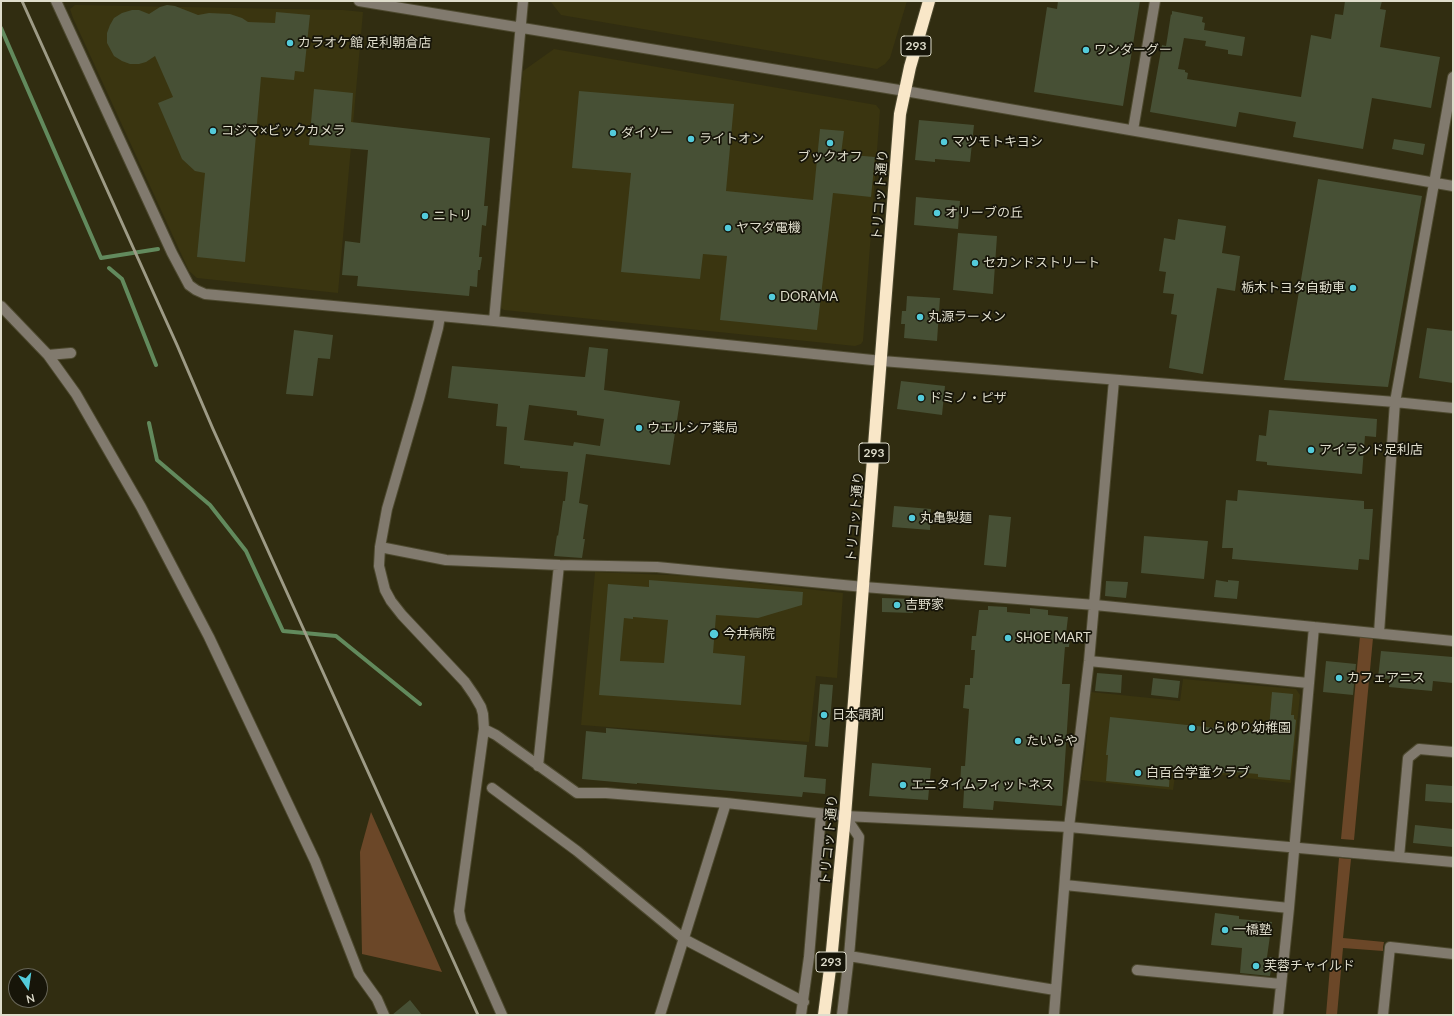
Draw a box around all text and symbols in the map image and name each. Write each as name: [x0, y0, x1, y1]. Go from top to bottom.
place label: カラオケ館 足利朝倉店: [298, 35, 431, 51]
road number: 293: [901, 36, 931, 56]
marker: カラオケ館 足利朝倉店: [285, 38, 295, 48]
place label: ワンダーグー: [1094, 42, 1172, 58]
marker: ワンダーグー: [1081, 45, 1091, 55]
place label: コジマ×ビックカメラ: [221, 123, 346, 139]
place label: ダイソー: [621, 125, 673, 141]
marker: コジマ×ビックカメラ: [208, 126, 218, 136]
marker: ダイソー: [608, 128, 618, 138]
place label: ライトオン: [699, 131, 764, 147]
marker: ライトオン: [686, 134, 696, 144]
place label: マツモトキヨシ: [952, 134, 1043, 150]
marker: マツモトキヨシ: [939, 137, 949, 147]
marker: ブックオフ: [825, 138, 835, 148]
place label: ブックオフ: [798, 149, 862, 165]
street label: トリコット通り: [869, 149, 891, 241]
place label: オリーブの丘: [945, 205, 1023, 221]
place label: ニトリ: [433, 208, 472, 224]
marker: オリーブの丘: [932, 208, 942, 218]
marker: ニトリ: [420, 211, 430, 221]
place label: ヤマダ電機: [736, 220, 801, 236]
marker: ヤマダ電機: [723, 223, 733, 233]
place label: セカンドストリート: [983, 255, 1100, 271]
marker: セカンドストリート: [970, 258, 980, 268]
place label: 栃木トヨタ自動車: [1241, 280, 1345, 296]
marker: 栃木トヨタ自動車: [1348, 283, 1358, 293]
place label: DORAMA: [780, 289, 838, 305]
marker: DORAMA: [767, 292, 777, 302]
place label: 丸源ラーメン: [928, 309, 1006, 325]
marker: 丸源ラーメン: [915, 312, 925, 322]
place label: ドミノ・ピザ: [929, 390, 1007, 406]
marker: ドミノ・ピザ: [916, 393, 926, 403]
place label: ウエルシア薬局: [647, 420, 738, 436]
marker: ウエルシア薬局: [634, 423, 644, 433]
place label: アイランド足利店: [1319, 442, 1423, 458]
road number: 293: [859, 443, 889, 463]
marker: アイランド足利店: [1306, 445, 1316, 455]
street label: トリコット通り: [843, 471, 867, 563]
place label: 丸亀製麺: [920, 510, 972, 526]
marker: 丸亀製麺: [907, 513, 917, 523]
place label: 吉野家: [905, 597, 944, 613]
marker: 吉野家: [892, 600, 902, 610]
place label: 今井病院: [723, 626, 775, 642]
marker: 今井病院: [708, 628, 720, 640]
place label: SHOE MART: [1016, 630, 1091, 646]
marker: SHOE MART: [1003, 633, 1013, 643]
place label: カフェアニス: [1347, 670, 1425, 686]
marker: カフェアニス: [1334, 673, 1344, 683]
place label: 日本調剤: [832, 707, 884, 723]
marker: 日本調剤: [819, 710, 829, 720]
place label: しらゆり幼稚園: [1200, 720, 1291, 736]
marker: しらゆり幼稚園: [1187, 723, 1197, 733]
place label: たいらや: [1026, 733, 1078, 749]
marker: たいらや: [1013, 736, 1023, 746]
place label: 白百合学童クラブ: [1146, 765, 1250, 781]
marker: 白百合学童クラブ: [1133, 768, 1143, 778]
place label: エニタイムフィットネス: [911, 777, 1054, 793]
marker: エニタイムフィットネス: [898, 780, 908, 790]
street label: トリコット通り: [817, 794, 841, 886]
place label: 一橋塾: [1233, 922, 1272, 938]
marker: 一橋塾: [1220, 925, 1230, 935]
road number: 293: [816, 952, 846, 972]
place label: 芙蓉チャイルド: [1264, 958, 1355, 974]
marker: 芙蓉チャイルド: [1251, 961, 1261, 971]
north arrow: [8, 968, 48, 1008]
text: N: [25, 992, 36, 1006]

